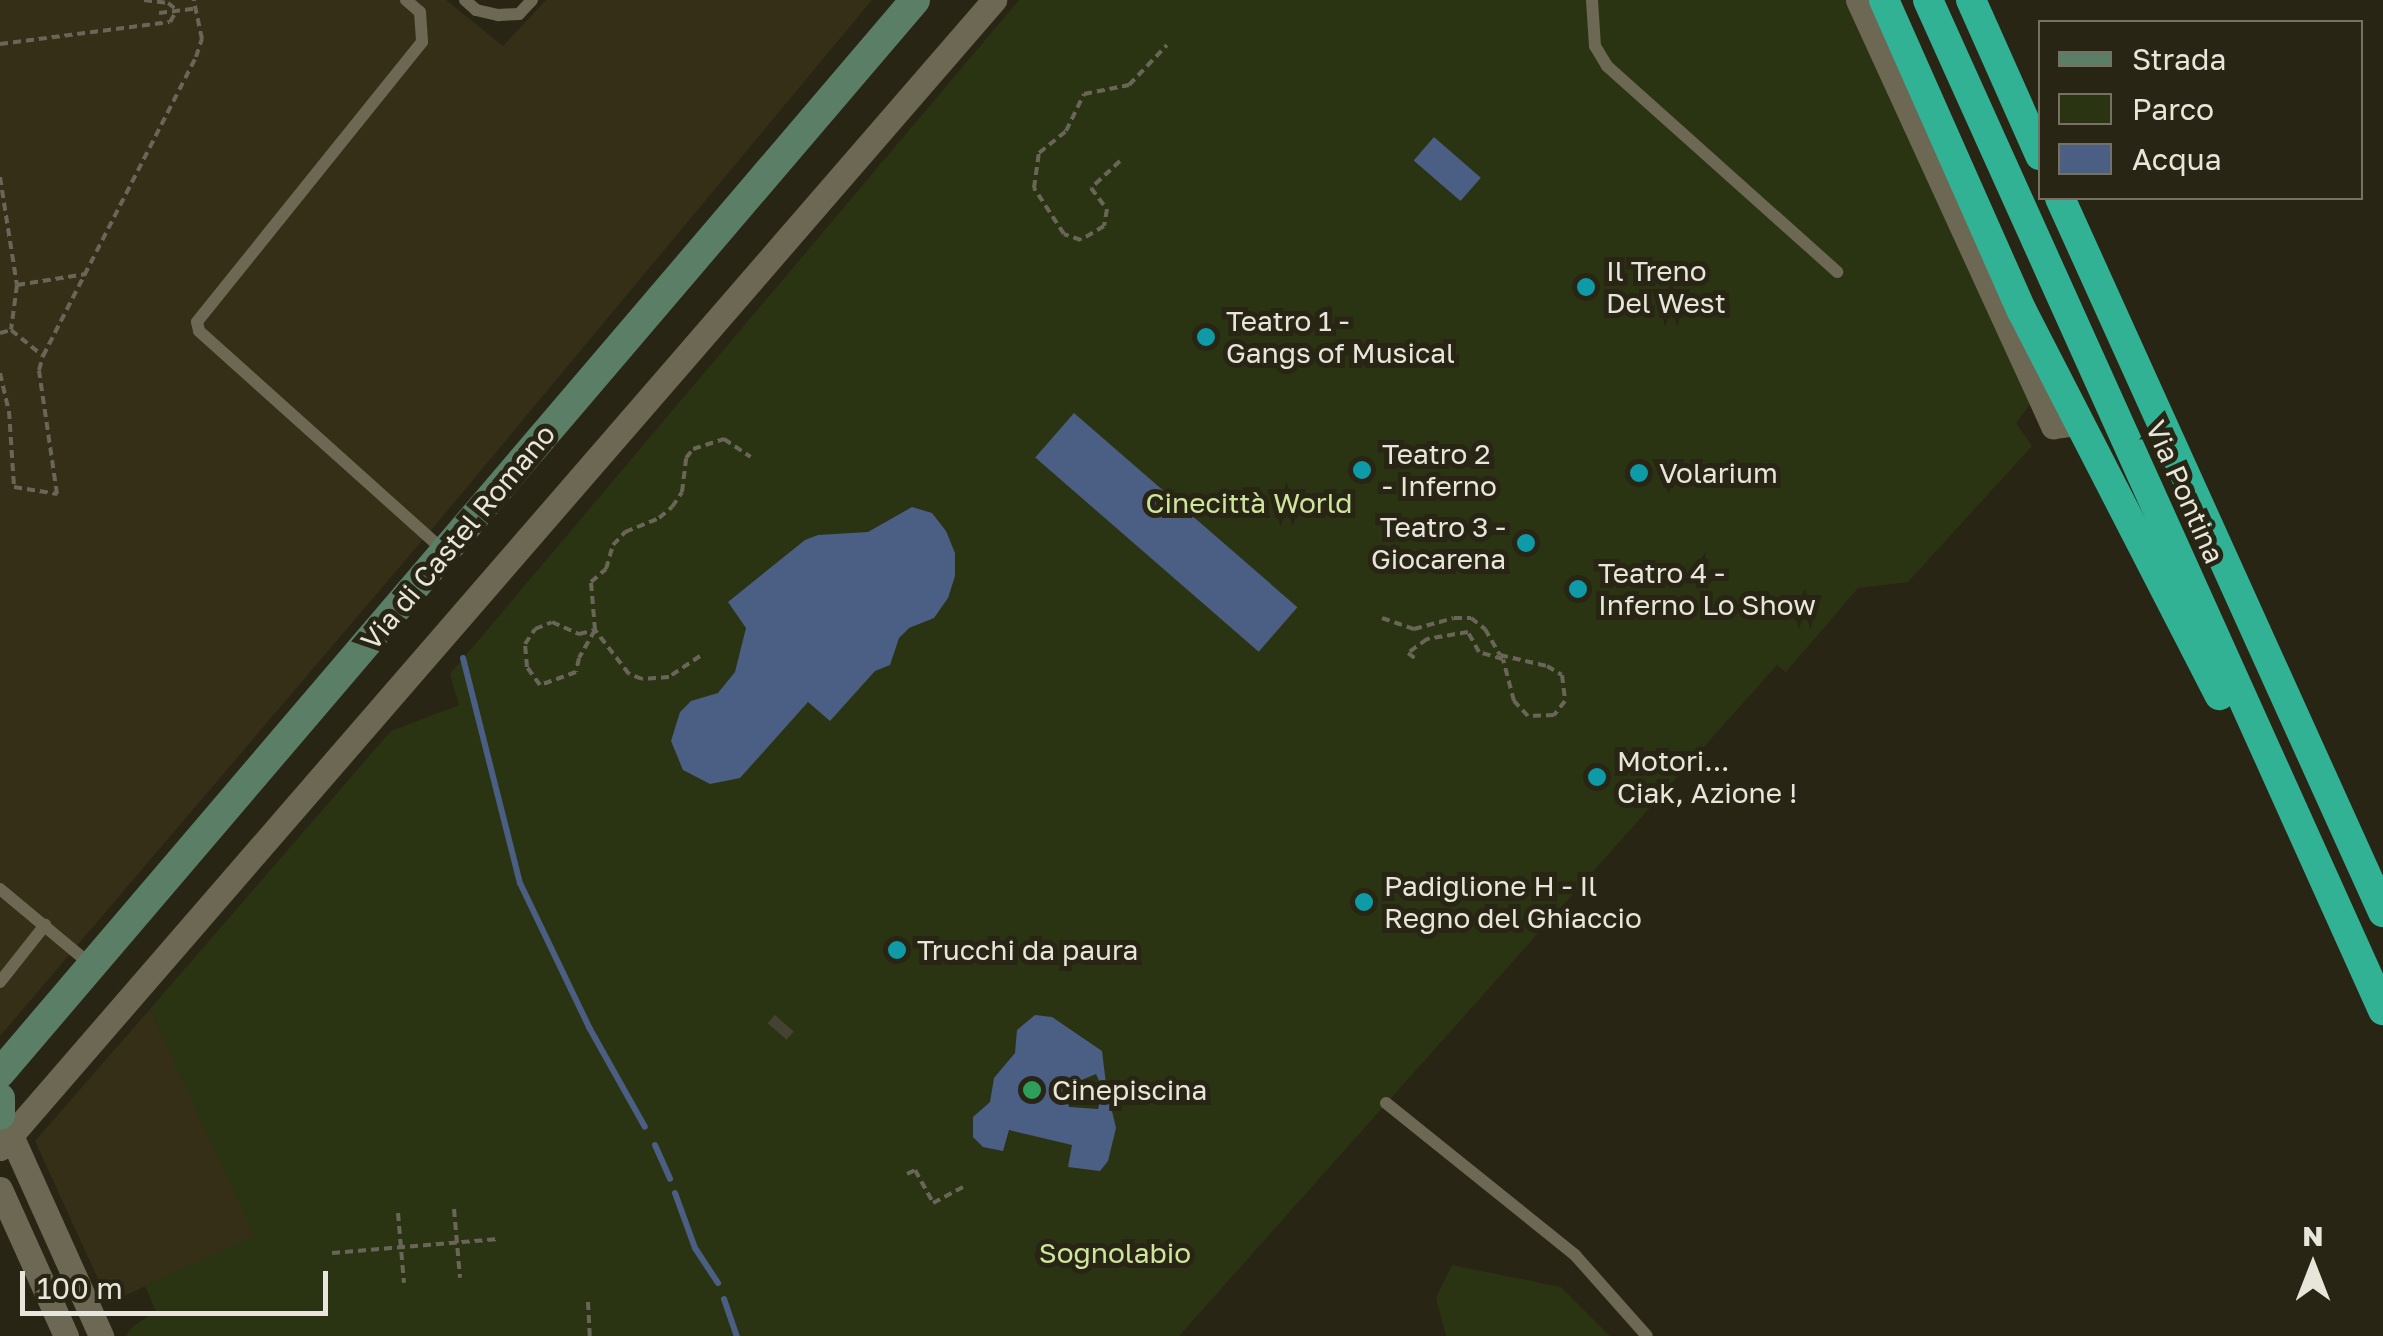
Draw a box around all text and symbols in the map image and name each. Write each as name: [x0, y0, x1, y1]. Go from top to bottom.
legend: [2038, 20, 2363, 200]
text: Strada: [2132, 41, 2226, 77]
text: Parco: [2132, 91, 2214, 127]
text: Acqua: [2132, 141, 2222, 177]
place label: Il Treno Del West: [1606, 254, 1726, 320]
marker: Il Treno Del West: [1575, 276, 1597, 298]
place label: Teatro 1 - Gangs of Musical: [1226, 304, 1455, 370]
marker: Teatro 1 - Gangs of Musical: [1195, 326, 1217, 348]
street label: Via Pontina: [2139, 415, 2231, 569]
street label: Via di Castel Romano: [354, 417, 562, 657]
place label: Teatro 2 - Inferno: [1382, 437, 1497, 503]
place label: Volarium: [1659, 456, 1778, 490]
marker: Teatro 2 - Inferno: [1351, 459, 1373, 481]
marker: Volarium: [1628, 462, 1650, 484]
park label: Cinecittà World: [1145, 486, 1353, 520]
place label: Teatro 3 - Giocarena: [1371, 510, 1506, 576]
marker: Teatro 3 - Giocarena: [1515, 532, 1537, 554]
place label: Teatro 4 - Inferno Lo Show: [1598, 556, 1816, 622]
marker: Teatro 4 - Inferno Lo Show: [1567, 578, 1589, 600]
place label: Motori... Ciak, Azione !: [1617, 744, 1797, 810]
marker: Motori... Ciak, Azione !: [1586, 766, 1608, 788]
place label: Padiglione H - Il Regno del Ghiaccio: [1384, 869, 1642, 935]
marker: Padiglione H - Il Regno del Ghiaccio: [1353, 891, 1375, 913]
place label: Trucchi da paura: [917, 933, 1138, 967]
marker: Trucchi da paura: [886, 939, 908, 961]
place label: Cinepiscina: [1052, 1073, 1207, 1107]
marker: Cinepiscina: [1021, 1079, 1043, 1101]
north arrow: [2263, 1216, 2363, 1316]
text: N: [2302, 1219, 2324, 1252]
park label: Sognolabio: [1039, 1236, 1191, 1270]
scale bar: [25, 1251, 332, 1313]
text: 100 m: [37, 1270, 123, 1306]

